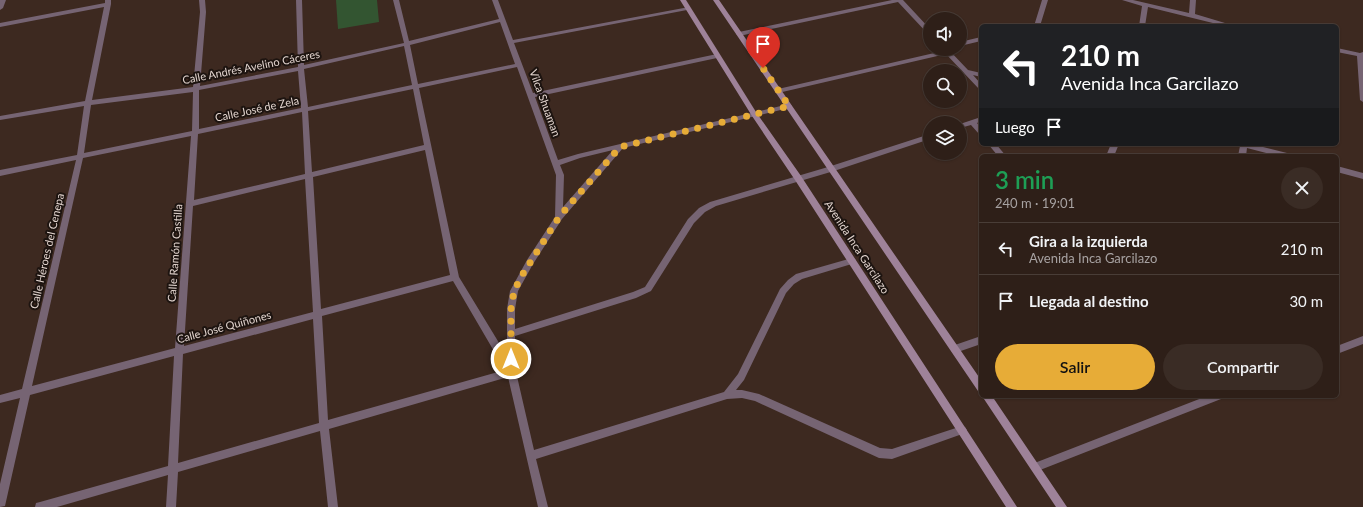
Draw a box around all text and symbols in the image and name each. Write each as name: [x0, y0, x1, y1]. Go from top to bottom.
map controls: [923, 12, 967, 160]
button: sound: [923, 12, 967, 56]
pin: [746, 27, 780, 68]
icon: arrive: [752, 33, 774, 55]
text: 210 m: [1061, 38, 1140, 72]
icon: left: [995, 40, 1047, 92]
street label: Calle Andrés Avelino Cáceres: [181, 47, 321, 86]
button: search: [923, 64, 967, 108]
street label: Vilca Shuaman: [527, 67, 564, 138]
text: Avenida Inca Garcilazo: [1061, 72, 1239, 94]
street label: Calle José de Zela: [214, 93, 300, 124]
button: layers: [923, 116, 967, 160]
icon: arrive: [1043, 116, 1065, 138]
text: Luego: [995, 118, 1035, 136]
text: 3 min: [995, 165, 1054, 194]
button: close: [1281, 167, 1323, 209]
street label: Calle Héroes del Cenepa: [27, 192, 66, 310]
text: 240 m · 19:01: [995, 195, 1075, 211]
street label: Avenida Inca Garcilazo: [822, 198, 892, 296]
street label: Calle Ramón Castilla: [165, 204, 184, 302]
text: Gira a la izquierda: [1029, 232, 1148, 250]
icon: left: [995, 238, 1017, 260]
text: 210 m: [1281, 240, 1323, 258]
text: Avenida Inca Garcilazo: [1029, 250, 1157, 266]
icon: arrive: [995, 290, 1017, 312]
text: Llegada al destino: [1029, 292, 1149, 310]
text: 30 m: [1289, 292, 1323, 310]
street label: Calle José Quiñones: [175, 308, 273, 345]
position arrow: [490, 338, 532, 380]
button: Salir: [995, 344, 1155, 390]
button: Compartir: [1163, 344, 1323, 390]

